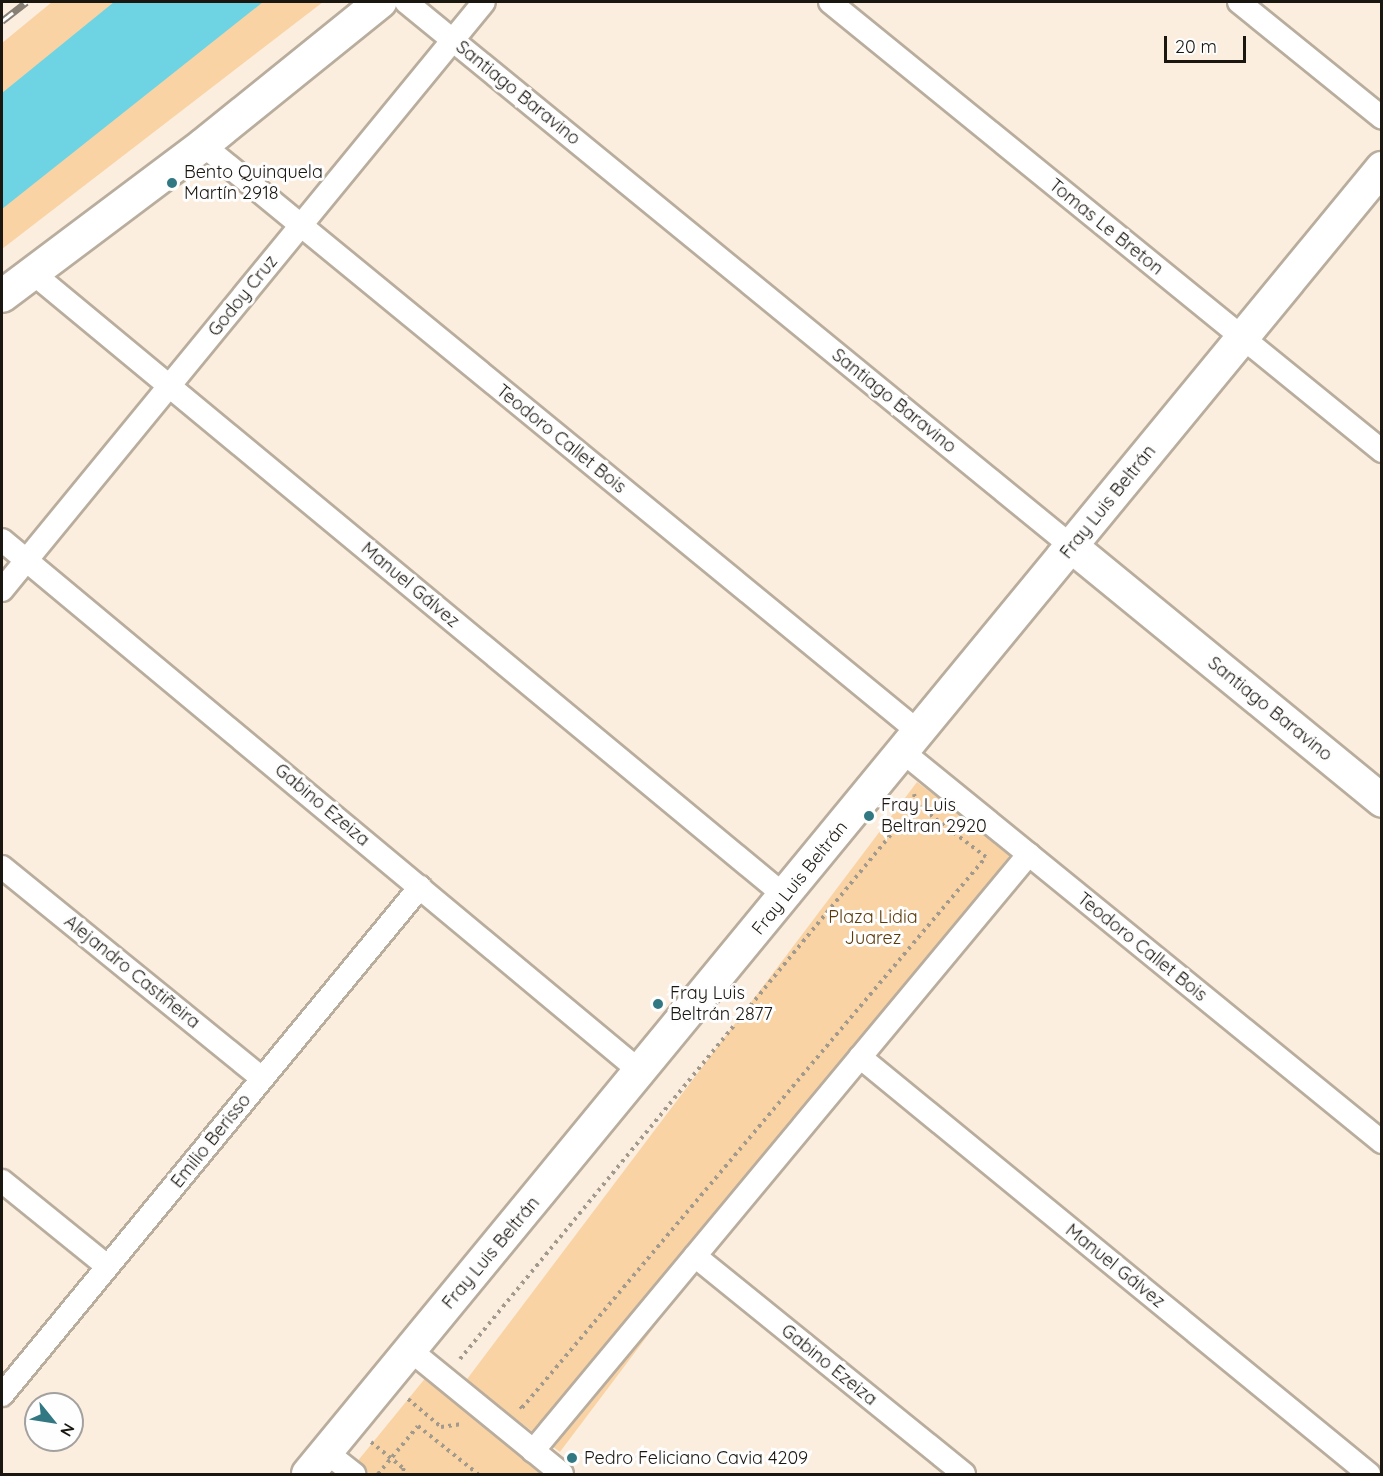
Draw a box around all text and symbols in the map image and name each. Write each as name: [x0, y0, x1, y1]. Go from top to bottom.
scale bar: [1167, 24, 1250, 62]
text: 20 m: [1175, 35, 1217, 58]
street label: Santiago Baravino: [452, 36, 584, 150]
place label: Bento Quinquela Martín 2918: [184, 162, 323, 204]
street label: Tomas Le Breton: [1045, 174, 1167, 280]
marker: Bento Quinquela Martín 2918: [165, 176, 179, 190]
street label: Godoy Cruz: [204, 251, 282, 341]
street label: Santiago Baravino: [828, 344, 960, 458]
street label: Teodoro Callet Bois: [492, 380, 630, 498]
street label: Fray Luis Beltrán: [1056, 441, 1160, 563]
street label: Manuel Gálvez: [357, 538, 463, 632]
street label: Santiago Baravino: [1204, 652, 1336, 766]
street label: Gabino Ezeiza: [270, 759, 374, 851]
place label: Fray Luis Beltran 2920: [881, 795, 987, 838]
marker: Fray Luis Beltran 2920: [862, 809, 876, 823]
street label: Fray Luis Beltrán: [748, 817, 852, 939]
street label: Teodoro Callet Bois: [1073, 888, 1211, 1006]
park label: Plaza Lidia Juarez: [828, 907, 918, 950]
street label: Alejandro Castiñeira: [60, 911, 204, 1033]
place label: Fray Luis Beltrán 2877: [670, 983, 773, 1026]
marker: Fray Luis Beltrán 2877: [651, 997, 665, 1011]
street label: Emilio Berisso: [167, 1090, 255, 1192]
street label: Fray Luis Beltrán: [438, 1192, 544, 1314]
street label: Manuel Gálvez: [1061, 1219, 1169, 1313]
street label: Gabino Ezeiza: [777, 1320, 881, 1410]
north arrow: [24, 1392, 84, 1452]
text: N: [56, 1420, 79, 1440]
place label: Pedro Feliciano Cavia 4209: [584, 1447, 808, 1469]
marker: Pedro Feliciano Cavia 4209: [565, 1451, 579, 1465]

